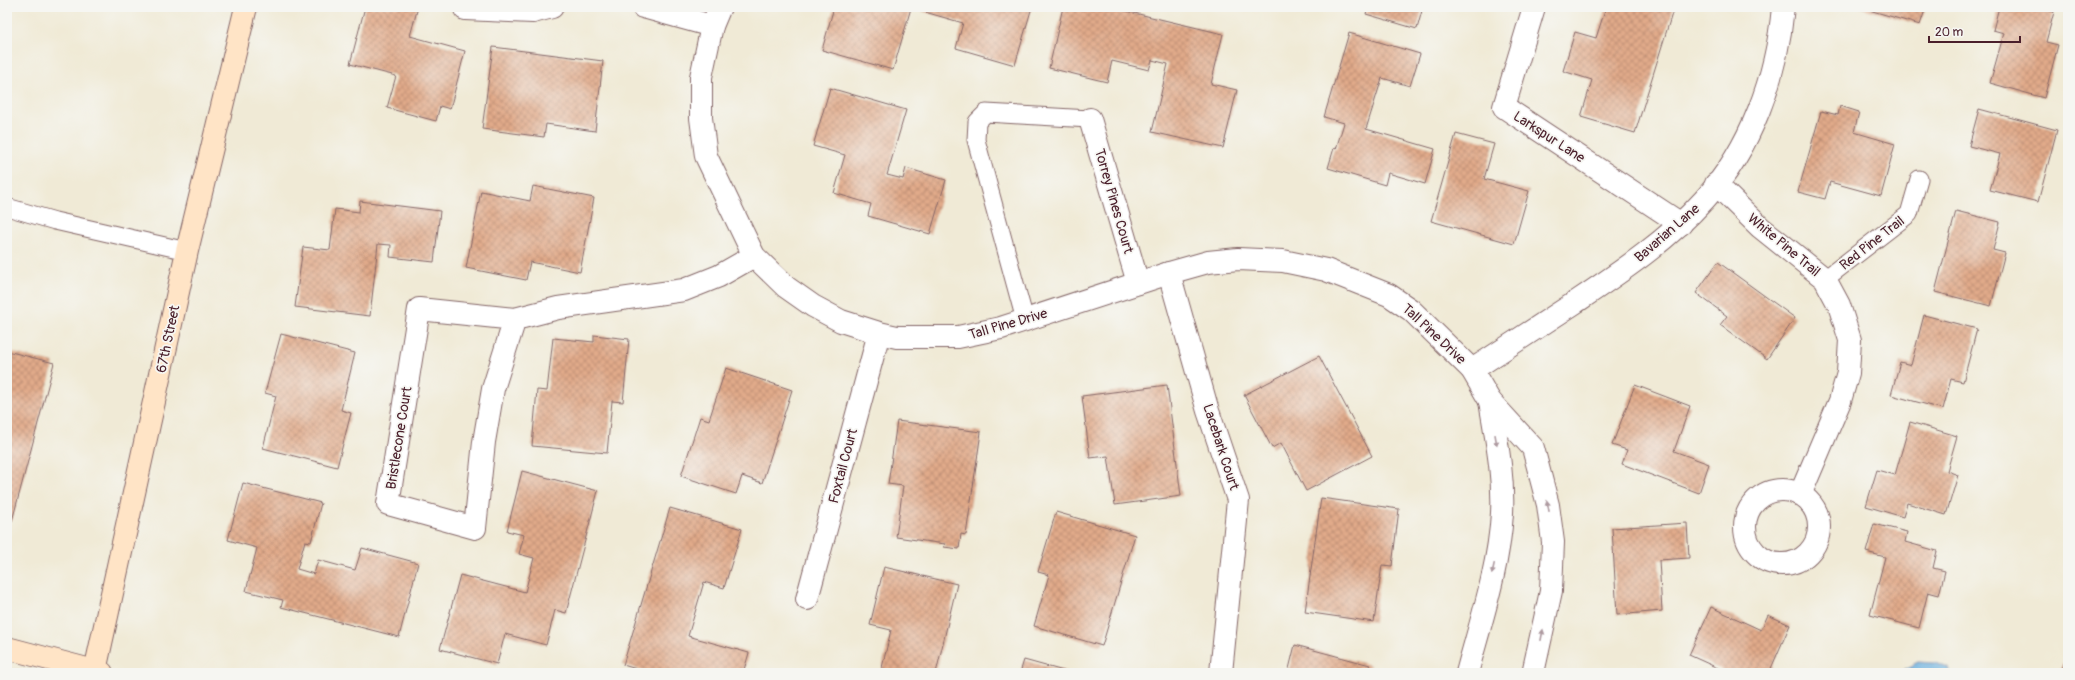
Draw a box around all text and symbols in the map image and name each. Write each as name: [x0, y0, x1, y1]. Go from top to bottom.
scale bar: [1929, 18, 2020, 44]
text: 20 m: [1935, 25, 1964, 40]
street label: Larkspur Lane: [1510, 108, 1588, 167]
street label: Torrey Pines Court: [1091, 147, 1137, 256]
street label: Bavarian Lane: [1631, 200, 1703, 266]
street label: White Pine Trail: [1744, 210, 1824, 280]
street label: Red Pine Trail: [1836, 212, 1908, 274]
street label: Tall Pine Drive: [1399, 300, 1469, 368]
street label: 67th Street: [153, 303, 184, 374]
street label: Tall Pine Drive: [967, 305, 1049, 343]
street label: Bristlecone Court: [382, 385, 416, 491]
street label: Lacebark Court: [1199, 402, 1243, 493]
street label: Foxtail Court: [825, 426, 861, 505]
one-way arrow: [1494, 434, 1500, 446]
one-way arrow: [1544, 500, 1550, 513]
one-way arrow: [1490, 562, 1496, 575]
one-way arrow: [1540, 629, 1546, 641]

